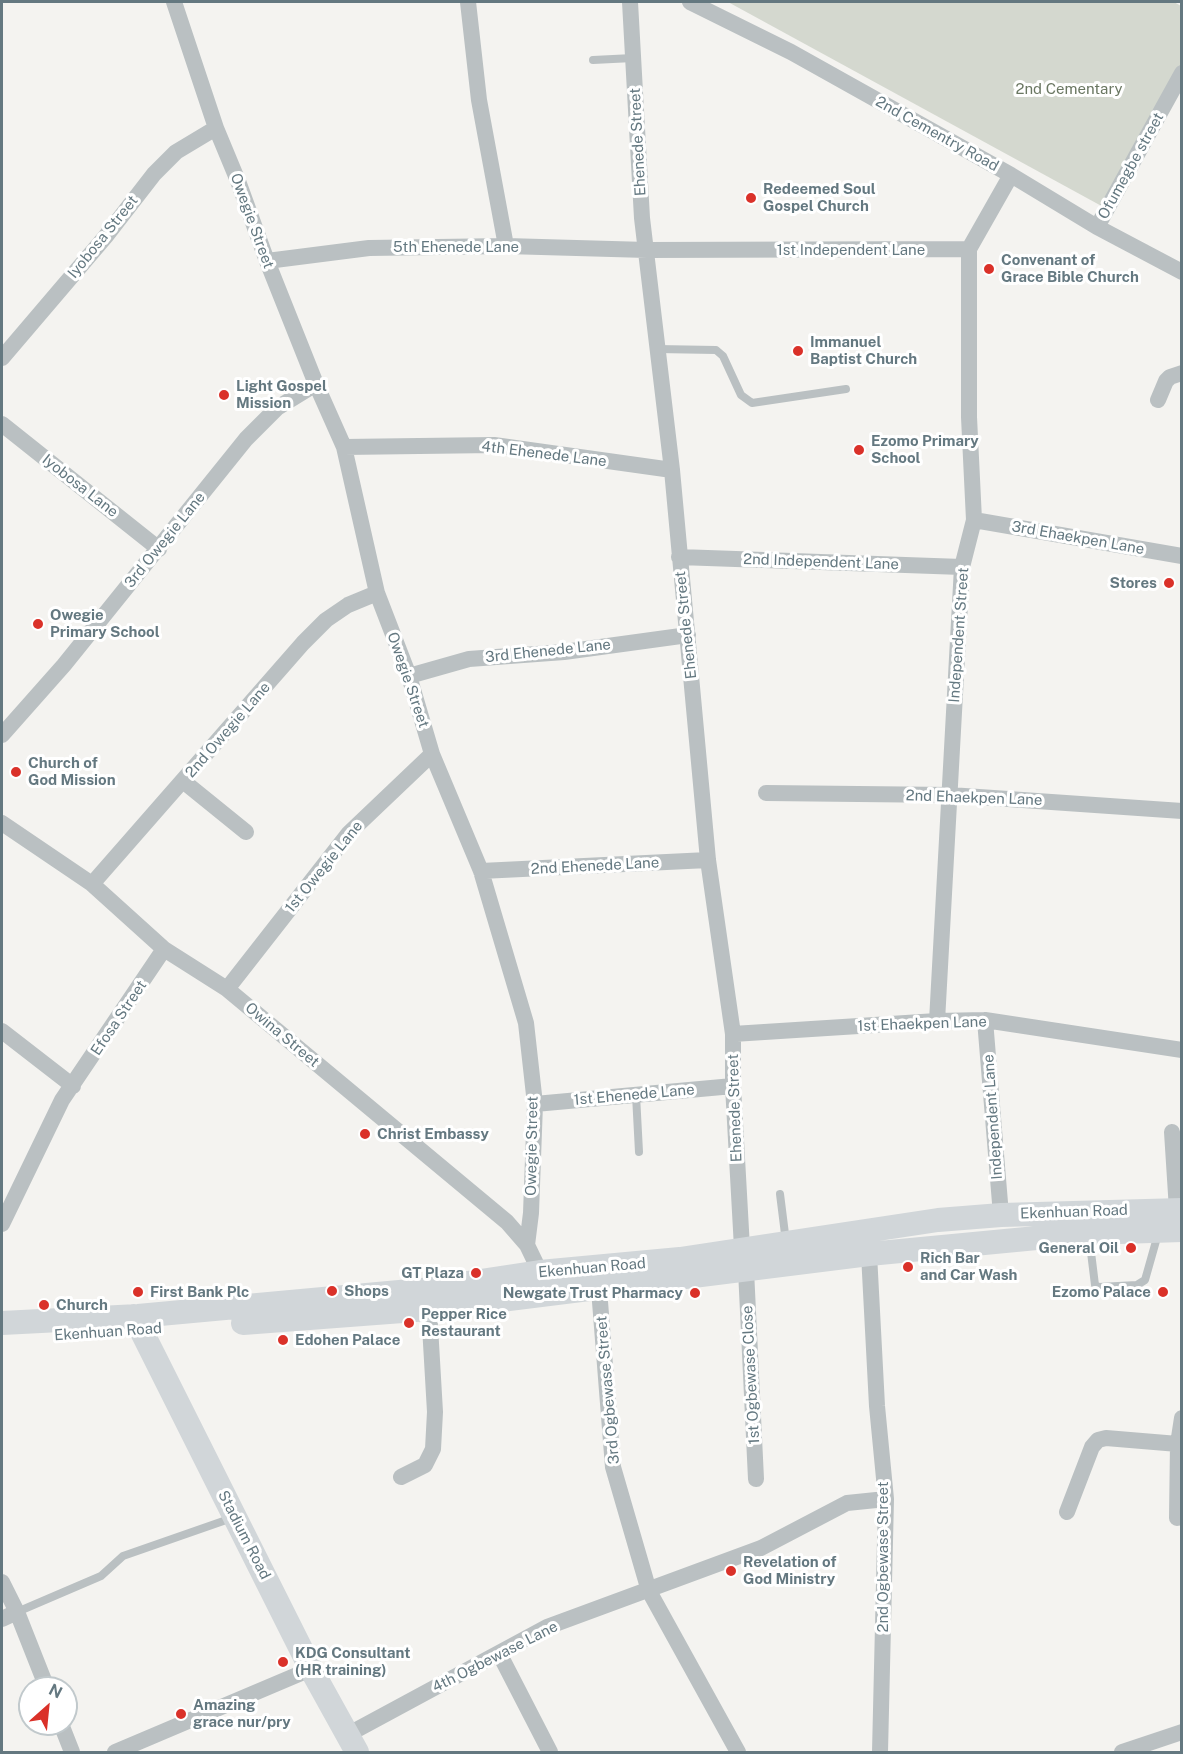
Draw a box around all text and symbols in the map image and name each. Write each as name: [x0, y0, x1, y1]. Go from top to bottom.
park label: 2nd Cementary: [1016, 80, 1122, 98]
street label: Ehenede Street: [626, 87, 650, 197]
street label: 2nd Cementry Road: [872, 93, 1002, 175]
street label: Ofumegbe street: [1094, 110, 1168, 222]
street label: Owegie Street: [226, 171, 278, 271]
place label: Redeemed Soul Gospel Church: [763, 180, 876, 215]
marker: Redeemed Soul Gospel Church: [744, 191, 758, 205]
street label: Iyobosa Street: [64, 192, 142, 282]
street label: 5th Ehenede Lane: [393, 238, 519, 256]
street label: 1st Independent Lane: [777, 241, 925, 259]
place label: Convenant of Grace Bible Church: [1001, 251, 1139, 286]
marker: Convenant of Grace Bible Church: [982, 262, 996, 276]
place label: Immanuel Baptist Church: [810, 333, 917, 368]
marker: Immanuel Baptist Church: [791, 344, 805, 358]
place label: Light Gospel Mission: [236, 377, 327, 412]
marker: Light Gospel Mission: [217, 388, 231, 402]
place label: Ezomo Primary School: [871, 432, 979, 467]
street label: 4th Ehenede Lane: [480, 437, 608, 471]
marker: Ezomo Primary School: [852, 443, 866, 457]
street label: Iyobosa Lane: [38, 451, 122, 521]
street label: 3rd Owegie Lane: [121, 489, 209, 591]
street label: 3rd Ehaekpen Lane: [1010, 517, 1146, 559]
street label: 2nd Independent Lane: [743, 550, 899, 574]
street label: Independent Street: [945, 567, 973, 703]
street label: Ehenede Street: [671, 570, 701, 680]
place label: Stores: [1110, 574, 1157, 592]
marker: Stores: [1162, 576, 1176, 590]
place label: Owegie Primary School: [50, 606, 160, 641]
marker: Owegie Primary School: [31, 617, 45, 631]
street label: Owegie Street: [383, 630, 433, 730]
street label: 3rd Ehenede Lane: [484, 635, 612, 667]
street label: 2nd Owegie Lane: [182, 679, 274, 781]
place label: Church of God Mission: [28, 754, 116, 789]
marker: Church of God Mission: [9, 765, 23, 779]
street label: 2nd Ehaekpen Lane: [905, 787, 1043, 809]
street label: 1st Owegie Lane: [281, 817, 367, 917]
street label: 2nd Ehenede Lane: [530, 854, 660, 878]
street label: Efosa Street: [87, 977, 151, 1059]
street label: Owina Street: [241, 999, 323, 1071]
street label: 1st Ehaekpen Lane: [857, 1013, 987, 1035]
street label: Ehenede Street: [724, 1054, 746, 1162]
street label: Independent Lane: [980, 1054, 1006, 1180]
street label: 1st Ehenede Lane: [573, 1081, 695, 1109]
street label: Owegie Street: [522, 1096, 542, 1196]
place label: Christ Embassy: [377, 1125, 489, 1143]
marker: Christ Embassy: [358, 1127, 372, 1141]
street label: Ekenhuan Road: [1020, 1201, 1128, 1223]
place label: General Oil: [1038, 1239, 1119, 1257]
marker: General Oil: [1124, 1241, 1138, 1255]
place label: Rich Bar and Car Wash: [920, 1249, 1017, 1284]
street label: Ekenhuan Road: [538, 1254, 646, 1282]
marker: Rich Bar and Car Wash: [901, 1260, 915, 1274]
place label: GT Plaza: [401, 1264, 464, 1282]
marker: GT Plaza: [469, 1266, 483, 1280]
place label: Shops: [344, 1282, 389, 1300]
place label: First Bank Plc: [150, 1283, 249, 1301]
place label: Ezomo Palace: [1052, 1283, 1151, 1301]
marker: Shops: [325, 1284, 339, 1298]
place label: Newgate Trust Pharmacy: [503, 1284, 683, 1302]
marker: First Bank Plc: [131, 1285, 145, 1299]
marker: Ezomo Palace: [1156, 1285, 1170, 1299]
marker: Newgate Trust Pharmacy: [688, 1286, 702, 1300]
place label: Church: [56, 1296, 108, 1314]
marker: Church: [37, 1298, 51, 1312]
place label: Pepper Rice Restaurant: [421, 1305, 507, 1340]
street label: 1st Ogbewase Close: [738, 1305, 764, 1445]
street label: 3rd Ogbewase Street: [593, 1315, 623, 1465]
marker: Pepper Rice Restaurant: [402, 1316, 416, 1330]
street label: Ekenhuan Road: [54, 1319, 162, 1345]
place label: Edohen Palace: [295, 1331, 400, 1349]
marker: Edohen Palace: [276, 1333, 290, 1347]
street label: 2nd Ogbewase Street: [874, 1481, 892, 1633]
street label: Stadium Road: [214, 1487, 274, 1583]
place label: Revelation of God Ministry: [743, 1553, 836, 1588]
marker: Revelation of God Ministry: [724, 1564, 738, 1578]
street label: 4th Ogbewase Lane: [429, 1618, 561, 1696]
place label: KDG Consultant (HR training): [295, 1644, 410, 1679]
marker: KDG Consultant (HR training): [276, 1655, 290, 1669]
north arrow: [18, 1676, 78, 1736]
text: N: [46, 1680, 65, 1703]
place label: Amazing grace nur/pry: [193, 1696, 291, 1731]
marker: Amazing grace nur/pry: [174, 1707, 188, 1721]

